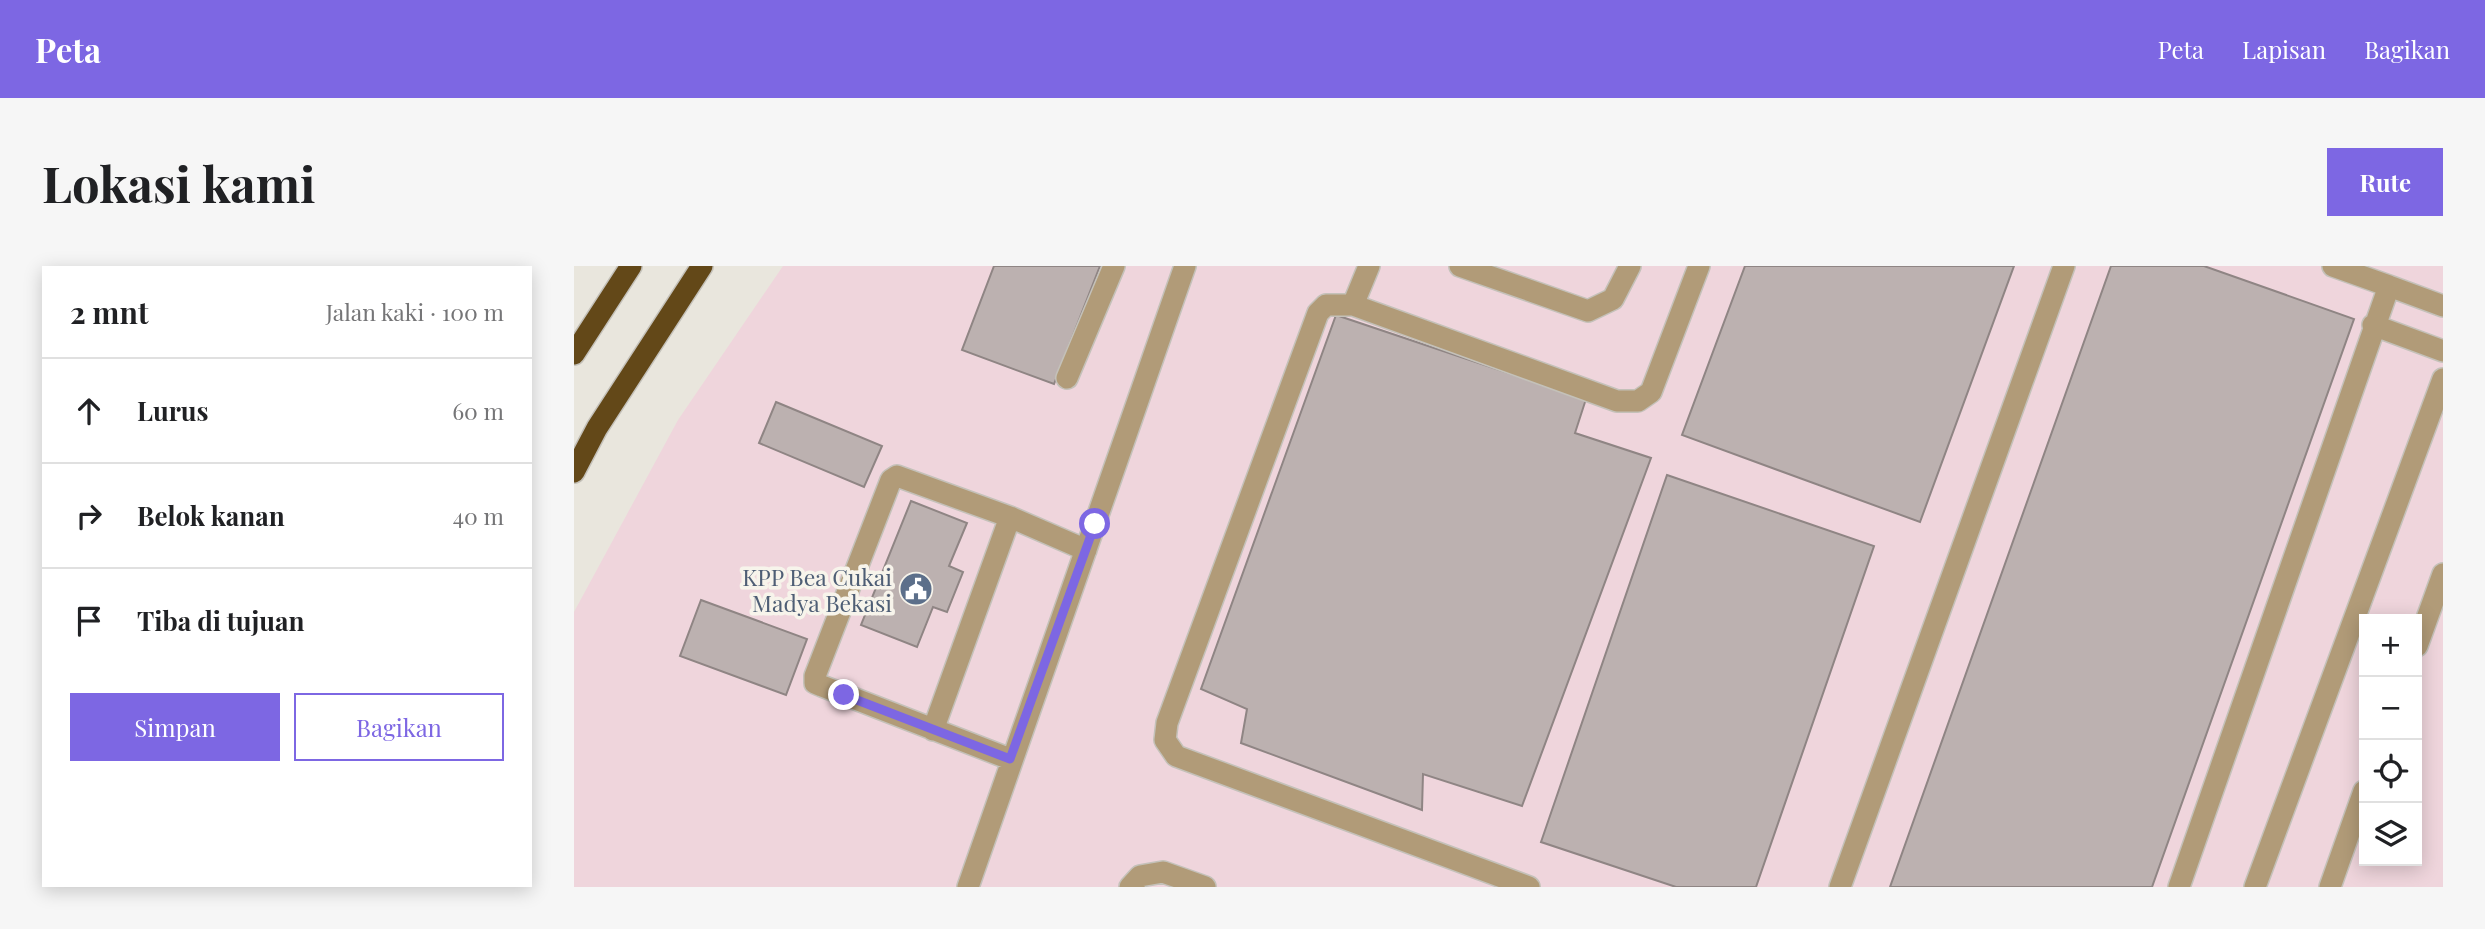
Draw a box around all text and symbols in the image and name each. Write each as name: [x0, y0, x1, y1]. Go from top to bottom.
text: Peta: [35, 27, 101, 71]
text: Peta: [2158, 33, 2204, 65]
text: Lapisan: [2242, 33, 2326, 65]
text: Bagikan: [2364, 33, 2450, 65]
button: Rute: [2327, 148, 2443, 216]
text: Lokasi kami: [42, 150, 316, 215]
text: 2 mnt: [70, 292, 149, 332]
text: Jalan kaki · 100 m: [326, 296, 504, 327]
icon: ahead: [70, 392, 108, 430]
text: Lurus: [137, 393, 209, 428]
text: 60 m: [452, 395, 504, 426]
icon: right: [70, 497, 108, 535]
text: Belok kanan: [137, 498, 285, 533]
text: 40 m: [453, 500, 504, 531]
route start: [1079, 508, 1110, 539]
place label: KPP Bea Cukai Madya Bekasi: [742, 561, 892, 618]
public building icon: KPP Bea Cukai Madya Bekasi: [897, 570, 935, 608]
icon: arrive: [70, 602, 108, 640]
text: Tiba di tujuan: [137, 603, 305, 638]
map controls: [2359, 614, 2422, 866]
button: +: [2359, 614, 2422, 677]
button: −: [2359, 677, 2422, 740]
route end: [828, 679, 859, 710]
button: Simpan: [70, 693, 280, 761]
button: Bagikan: [294, 693, 504, 761]
button: locate: [2359, 740, 2422, 803]
button: layers: [2359, 803, 2422, 866]

